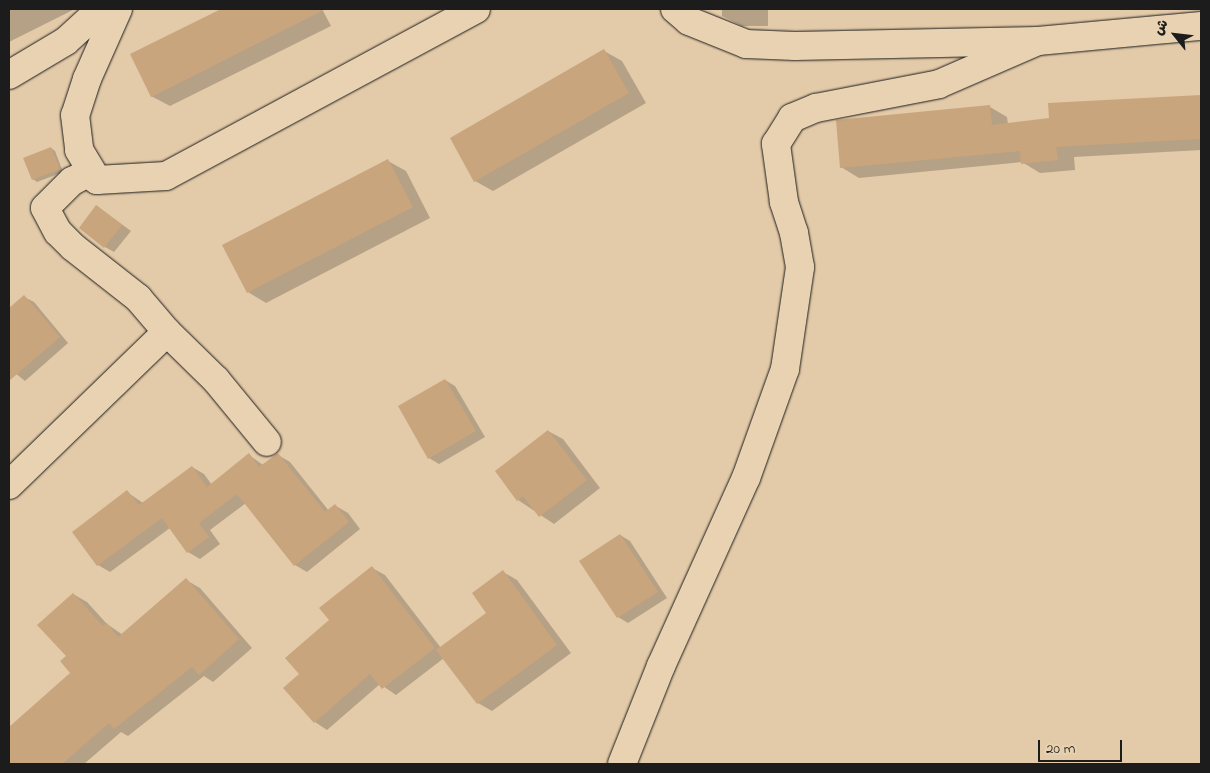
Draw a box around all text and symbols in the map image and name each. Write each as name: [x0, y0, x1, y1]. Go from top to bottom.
north arrow: [1150, 10, 1200, 60]
text: ش: [1149, 16, 1174, 39]
scale bar: [1040, 730, 1124, 762]
text: 20 m: [1046, 738, 1075, 760]

